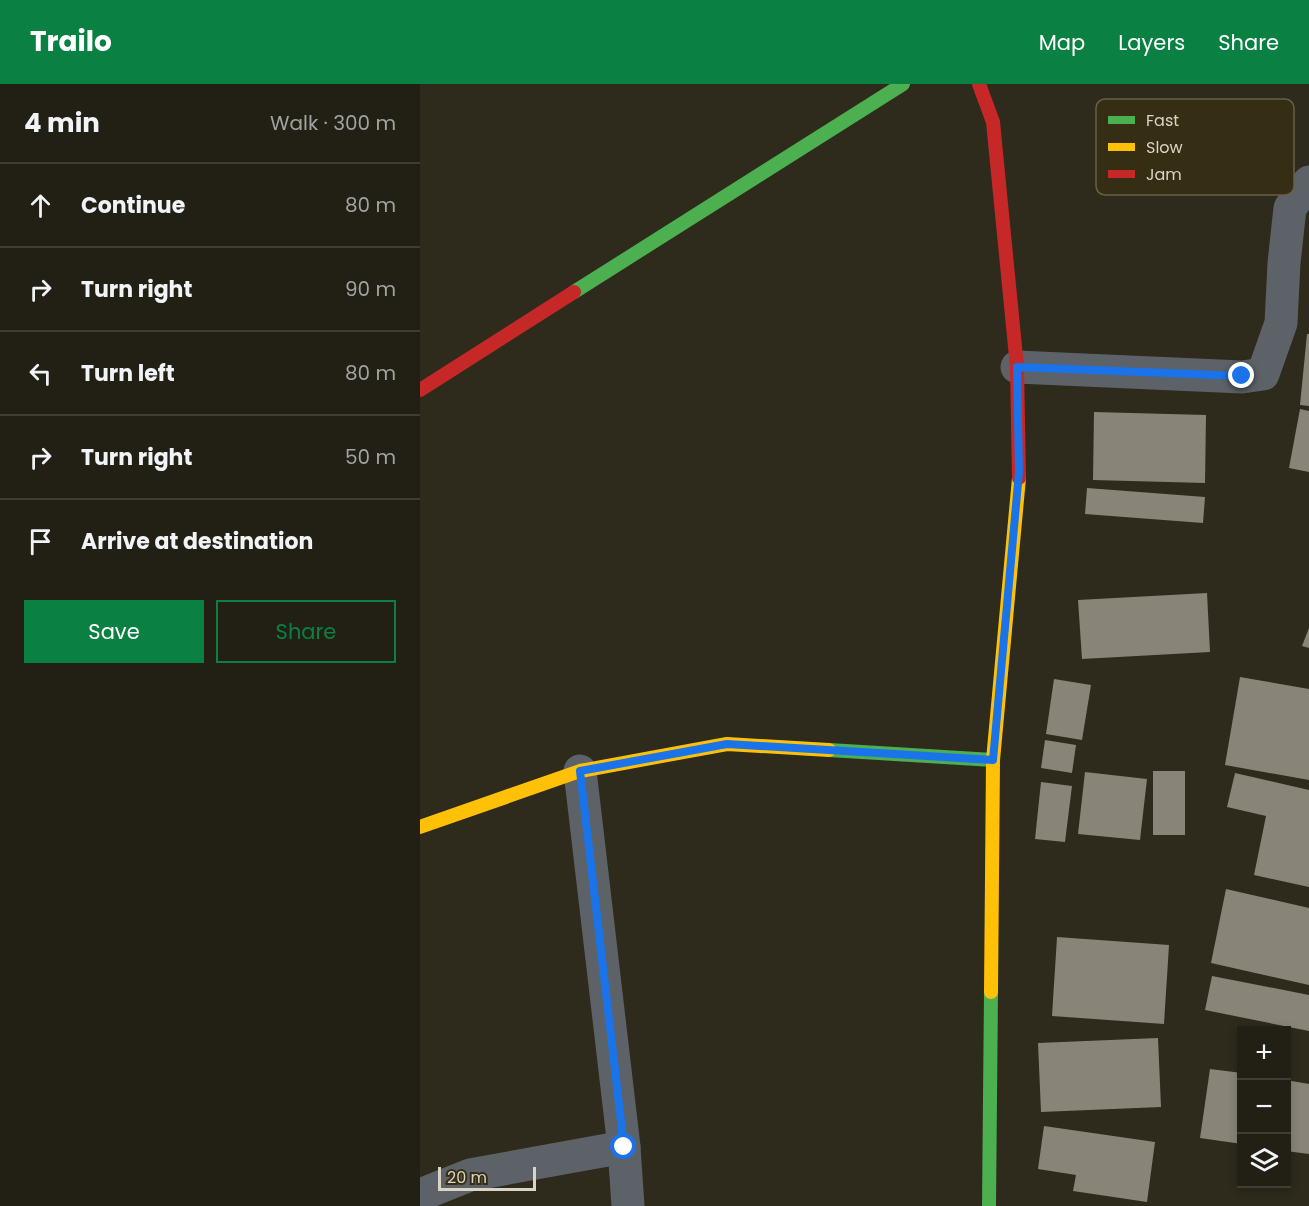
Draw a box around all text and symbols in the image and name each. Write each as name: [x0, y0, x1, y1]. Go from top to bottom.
text: Trailo: [30, 22, 112, 61]
text: Map: [1039, 28, 1085, 57]
text: Layers: [1118, 28, 1185, 57]
text: Share: [1218, 28, 1279, 57]
legend: [1096, 99, 1294, 195]
text: 4 min: [24, 105, 100, 141]
text: Walk · 300 m: [270, 109, 396, 137]
text: Fast: [1146, 109, 1179, 132]
text: Slow: [1146, 136, 1183, 159]
text: Jam: [1146, 163, 1182, 186]
icon: ahead: [24, 189, 57, 222]
text: Continue: [81, 190, 185, 221]
text: 80 m: [345, 191, 396, 219]
icon: right: [24, 273, 57, 306]
text: Turn right: [81, 274, 192, 305]
text: 90 m: [345, 275, 396, 303]
icon: left: [24, 357, 57, 390]
text: Turn left: [81, 358, 175, 389]
text: 80 m: [345, 359, 396, 387]
route end: [1228, 362, 1254, 388]
icon: right: [24, 441, 57, 474]
text: Turn right: [81, 442, 192, 473]
text: 50 m: [345, 443, 396, 471]
icon: arrive: [24, 525, 57, 558]
text: Arrive at destination: [81, 526, 313, 557]
button: Save: [24, 600, 204, 663]
button: Share: [216, 600, 396, 663]
map controls: [1237, 1026, 1291, 1188]
button: +: [1237, 1026, 1291, 1080]
button: −: [1237, 1080, 1291, 1134]
route start: [610, 1133, 636, 1159]
button: layers: [1237, 1134, 1291, 1188]
scale bar: [438, 1164, 536, 1192]
text: 20 m: [447, 1166, 487, 1189]

